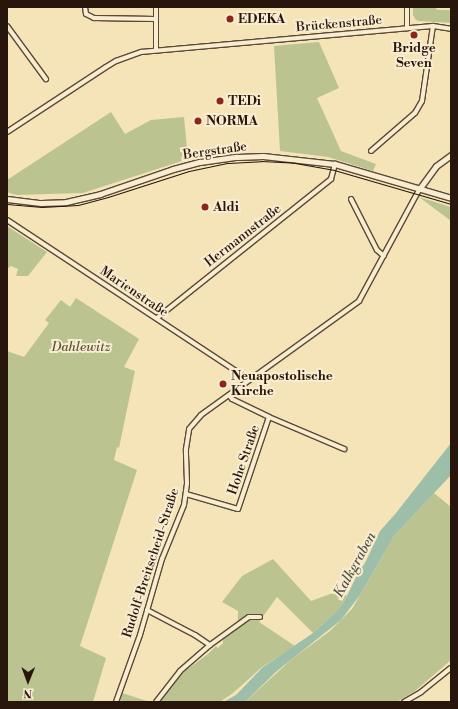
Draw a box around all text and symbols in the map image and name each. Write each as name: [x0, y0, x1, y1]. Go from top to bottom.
place label: EDEKA: [238, 11, 285, 27]
street label: Brückenstraße: [295, 12, 383, 36]
marker: EDEKA: [225, 14, 235, 24]
marker: Bridge Seven: [409, 30, 419, 40]
place label: Bridge Seven: [392, 41, 436, 72]
place label: TEDi: [228, 93, 261, 109]
marker: TEDi: [215, 96, 225, 106]
place label: NORMA: [206, 113, 258, 129]
marker: NORMA: [193, 116, 203, 126]
street label: Bergstraße: [182, 139, 248, 163]
place label: Aldi: [213, 199, 239, 215]
street label: Hermannstraße: [202, 201, 284, 271]
marker: Aldi: [200, 202, 210, 212]
street label: Marienstraße: [97, 263, 171, 321]
park label: Dahlewitz: [51, 339, 111, 355]
place label: Neuapostolische Kirche: [231, 369, 333, 400]
marker: Neuapostolische Kirche: [218, 379, 228, 389]
street label: Hohe Straße: [225, 423, 263, 497]
street label: Rudolf-Breitscheid-Straße: [119, 486, 183, 640]
water label: Kalkgraben: [330, 529, 380, 601]
north arrow: [8, 661, 48, 701]
text: N: [23, 686, 32, 700]

